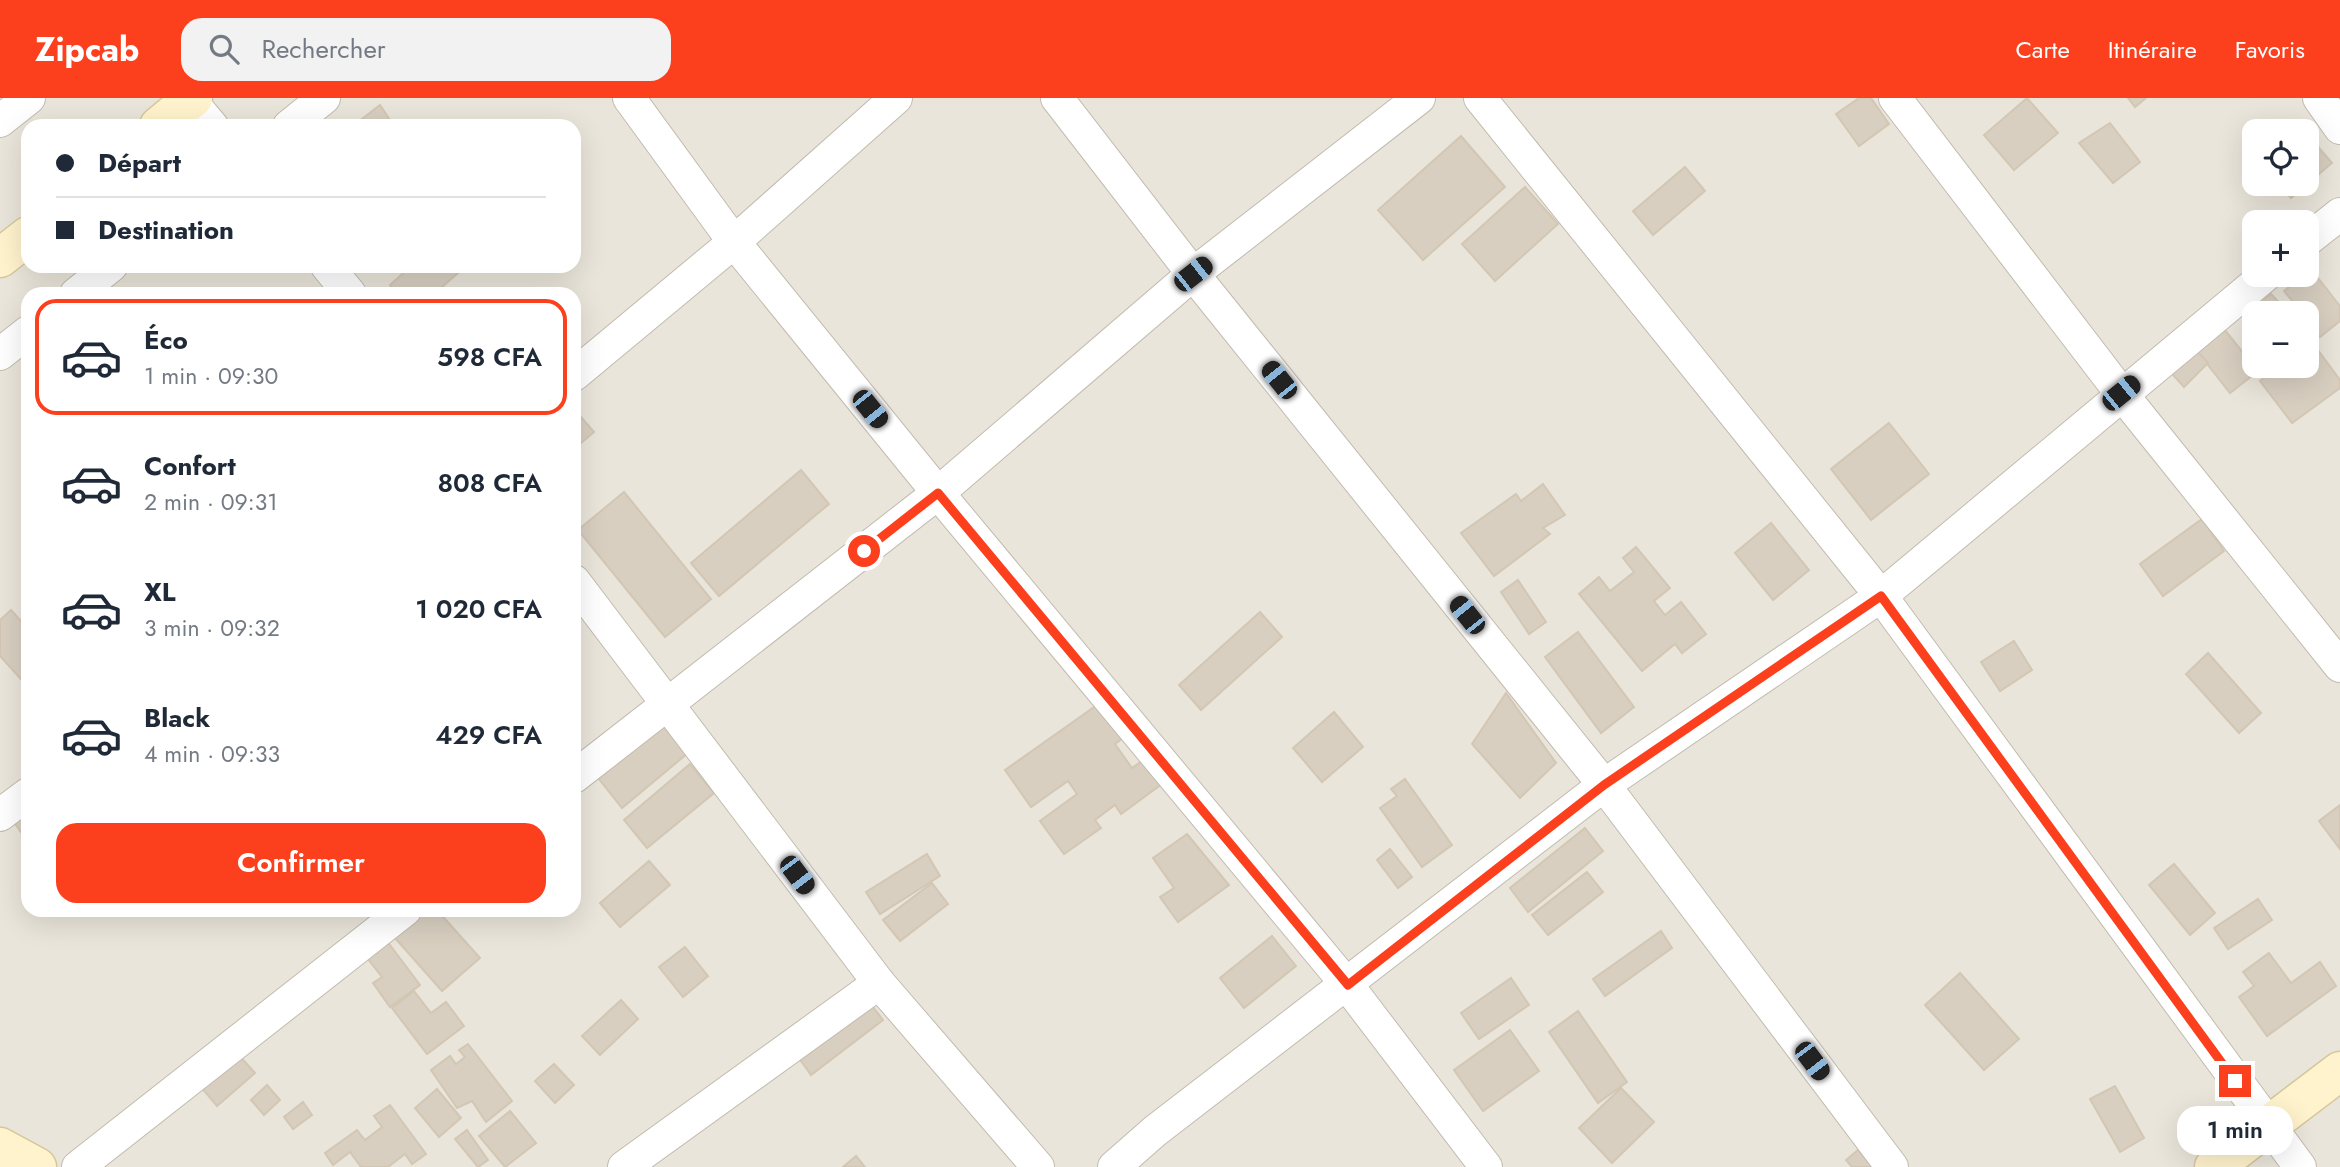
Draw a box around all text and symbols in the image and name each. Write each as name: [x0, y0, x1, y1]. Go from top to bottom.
search box: [181, 18, 671, 81]
text: Zipcab: [35, 26, 139, 73]
icon: search: [205, 30, 243, 68]
text: Rechercher: [261, 30, 386, 68]
text: Carte: [2015, 32, 2070, 67]
text: Itinéraire: [2108, 32, 2197, 67]
text: Favoris: [2235, 32, 2305, 67]
map controls: [2242, 119, 2319, 378]
button: locate: [2242, 119, 2319, 196]
text: Départ: [98, 144, 181, 182]
button: +: [2242, 210, 2319, 287]
text: Destination: [98, 211, 234, 249]
car: [1170, 253, 1217, 295]
button: −: [2242, 301, 2319, 378]
text: Éco: [144, 321, 188, 359]
icon: car: [60, 326, 123, 389]
text: 598 CFA: [437, 338, 542, 376]
car: [1258, 357, 1301, 403]
text: 1 min · 09:30: [144, 359, 278, 393]
car: [2099, 372, 2144, 414]
car: [849, 386, 892, 432]
text: Confort: [144, 447, 236, 485]
icon: car: [60, 452, 123, 515]
text: 808 CFA: [437, 464, 542, 502]
text: 2 min · 09:31: [144, 485, 278, 519]
route start: [848, 535, 880, 567]
text: XL: [144, 573, 176, 611]
icon: car: [60, 578, 123, 641]
text: 1 020 CFA: [415, 590, 542, 628]
car: [1446, 592, 1489, 638]
text: 3 min · 09:32: [144, 611, 280, 645]
text: Black: [144, 699, 210, 737]
icon: car: [60, 704, 123, 767]
text: 429 CFA: [435, 716, 542, 754]
text: 4 min · 09:33: [144, 737, 280, 771]
button: Confirmer: [56, 823, 546, 903]
car: [776, 852, 819, 898]
car: [1791, 1038, 1834, 1084]
route end: [2219, 1065, 2251, 1097]
callout: 1 min: [2177, 1105, 2293, 1154]
text: 1 min: [2207, 1113, 2263, 1147]

